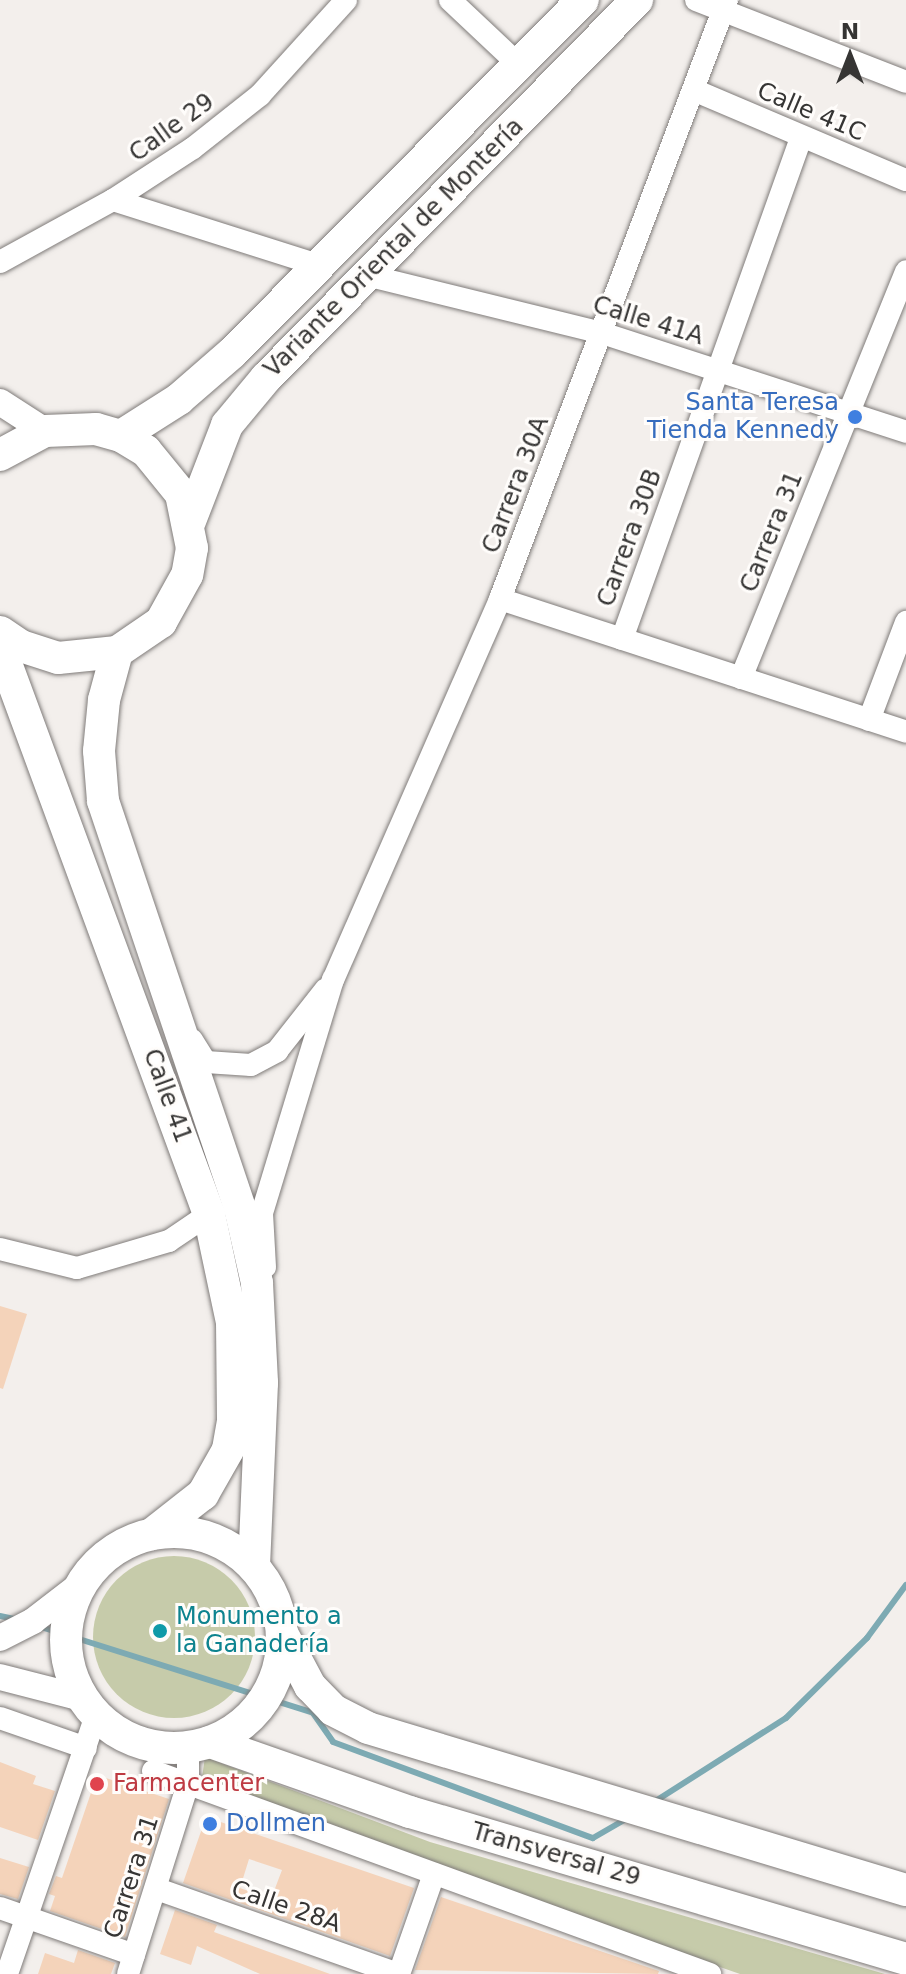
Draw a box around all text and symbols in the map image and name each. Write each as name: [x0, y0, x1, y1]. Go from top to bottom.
north arrow: [810, 16, 890, 96]
text: N: [841, 19, 859, 44]
street label: Calle 41C: [753, 76, 869, 148]
street label: Calle 29: [124, 88, 220, 168]
street label: Variante Oriental de Montería: [258, 112, 530, 384]
street label: Calle 41A: [589, 291, 707, 351]
place label: Santa Teresa Tienda Kennedy: [647, 389, 839, 445]
marker: Santa Teresa Tienda Kennedy: [846, 408, 864, 426]
street label: Carrera 30A: [477, 413, 555, 557]
street label: Carrera 30B: [592, 465, 668, 611]
street label: Carrera 31: [735, 467, 809, 597]
street label: Calle 41: [137, 1045, 197, 1147]
place label: Monumento a la Ganadería: [176, 1603, 342, 1659]
marker: Monumento a la Ganadería: [151, 1622, 169, 1640]
place label: Farmacenter: [113, 1770, 264, 1798]
marker: Farmacenter: [88, 1775, 106, 1793]
place label: Dollmen: [226, 1810, 326, 1838]
street label: Carrera 31: [99, 1812, 165, 1942]
marker: Dollmen: [201, 1815, 219, 1833]
street label: Transversal 29: [468, 1817, 644, 1893]
street label: Calle 28A: [227, 1875, 345, 1939]

